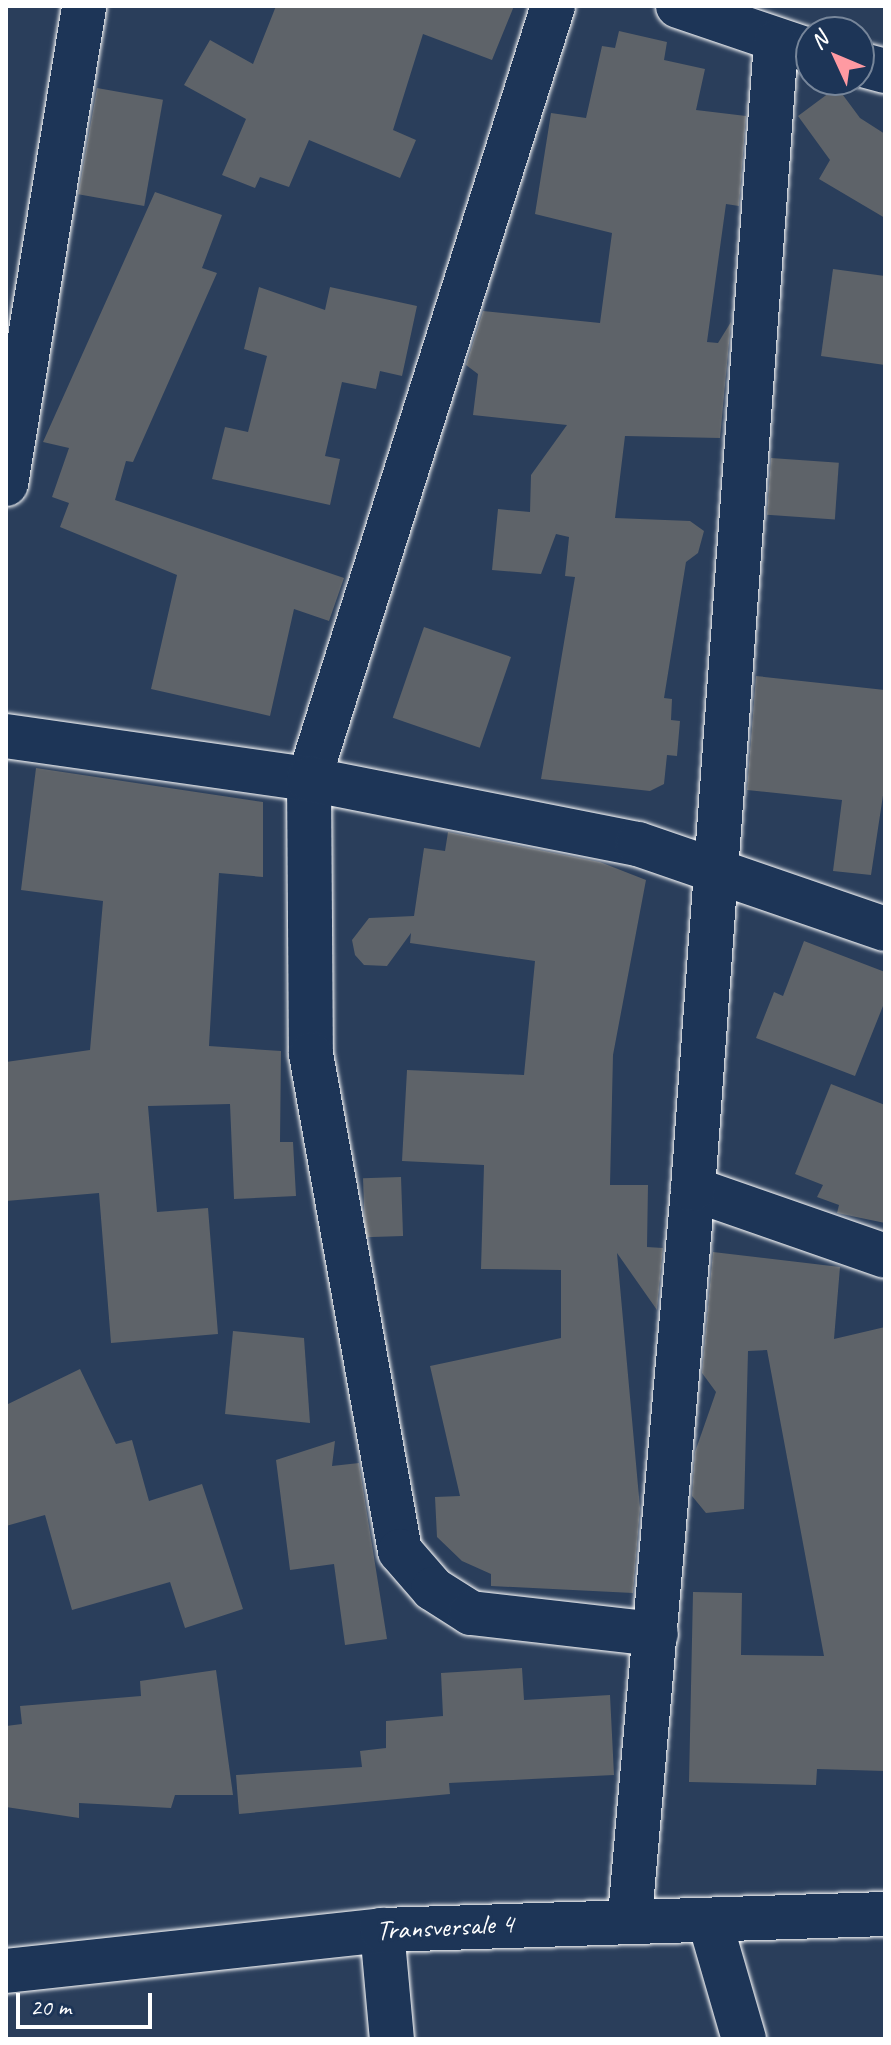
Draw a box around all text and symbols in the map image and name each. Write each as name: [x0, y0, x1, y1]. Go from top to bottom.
north arrow: [795, 16, 875, 96]
text: N: [804, 26, 834, 55]
street label: Transversale 4: [375, 1907, 515, 1947]
scale bar: [20, 1977, 156, 2027]
text: 20 m: [30, 1992, 71, 2022]

